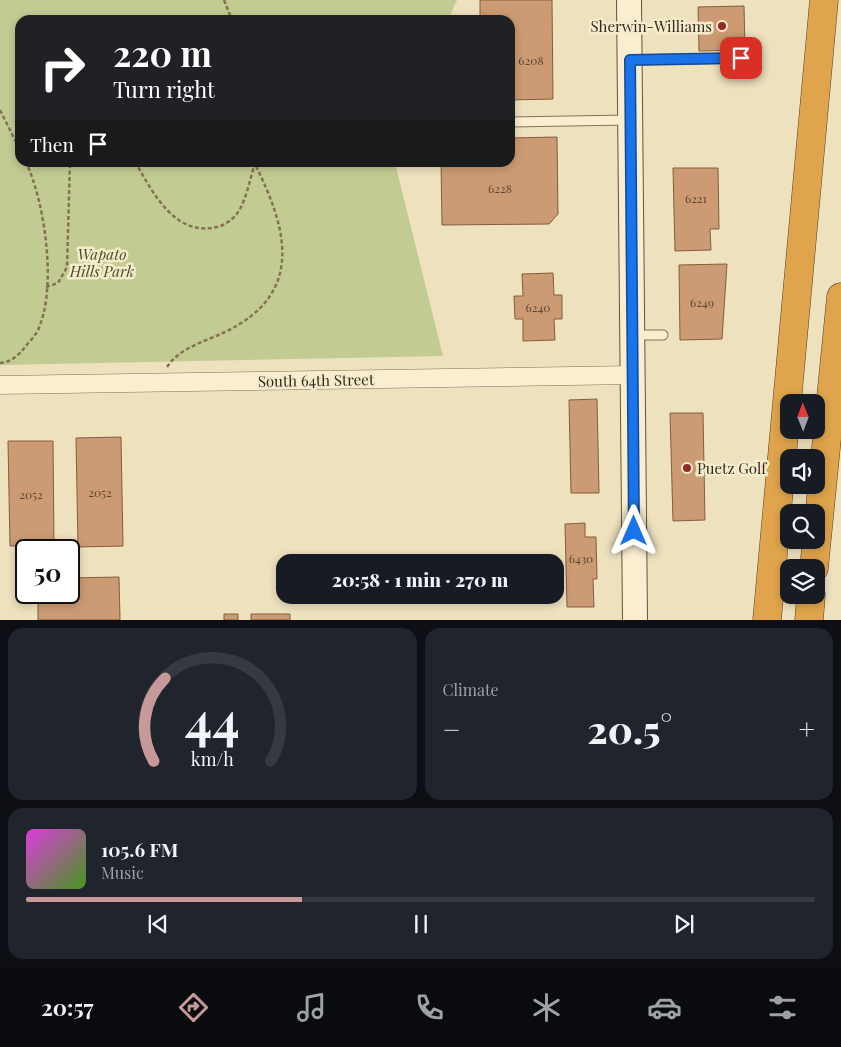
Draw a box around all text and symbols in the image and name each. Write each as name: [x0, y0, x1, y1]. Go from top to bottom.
place label: Sherwin-Williams: [591, 16, 712, 36]
marker: Sherwin-Williams: [716, 20, 728, 32]
text: 220 m: [113, 29, 212, 76]
icon: right: [30, 35, 95, 100]
pin: [720, 37, 762, 79]
icon: arrive: [727, 44, 755, 72]
house number: 6208: [518, 52, 544, 68]
text: Turn right: [113, 74, 215, 104]
icon: arrive: [84, 130, 112, 158]
text: Then: [30, 131, 74, 157]
house number: 6228: [488, 180, 512, 196]
house number: 6221: [685, 190, 708, 206]
park label: Wapato Hills Park: [69, 244, 135, 281]
house number: 6249: [690, 294, 714, 310]
house number: 6240: [525, 299, 551, 315]
street label: South 64th Street: [258, 369, 375, 391]
north arrow: [780, 394, 825, 439]
map controls: [780, 394, 825, 604]
button: sound: [780, 449, 825, 494]
place label: Puetz Golf: [697, 458, 767, 478]
marker: Puetz Golf: [681, 462, 693, 474]
house number: 2052: [88, 484, 112, 500]
house number: 2052: [19, 486, 43, 502]
position arrow: [607, 504, 659, 556]
button: search: [780, 504, 825, 549]
speed limit sign: 50: [15, 539, 80, 604]
house number: 6430: [569, 550, 593, 566]
button: layers: [780, 559, 825, 604]
text: 20:58 · 1 min · 270 m: [332, 566, 508, 592]
text: Climate: [443, 679, 499, 700]
text: 44: [185, 684, 240, 753]
text: 20.5°: [587, 703, 672, 754]
text: −: [443, 710, 461, 747]
text: +: [799, 710, 815, 747]
text: km/h: [191, 747, 234, 770]
text: 105.6 FM: [101, 836, 178, 862]
text: Music: [101, 862, 144, 883]
icon: previous: [144, 910, 172, 938]
icon: pause: [407, 910, 435, 938]
icon: next: [670, 910, 698, 938]
icon: directions: [176, 990, 211, 1025]
icon: music: [294, 990, 329, 1025]
icon: phone: [412, 990, 447, 1025]
icon: climate: [529, 990, 564, 1025]
icon: car: [647, 990, 682, 1025]
icon: filters: [765, 990, 800, 1025]
text: 20:57: [41, 992, 94, 1022]

